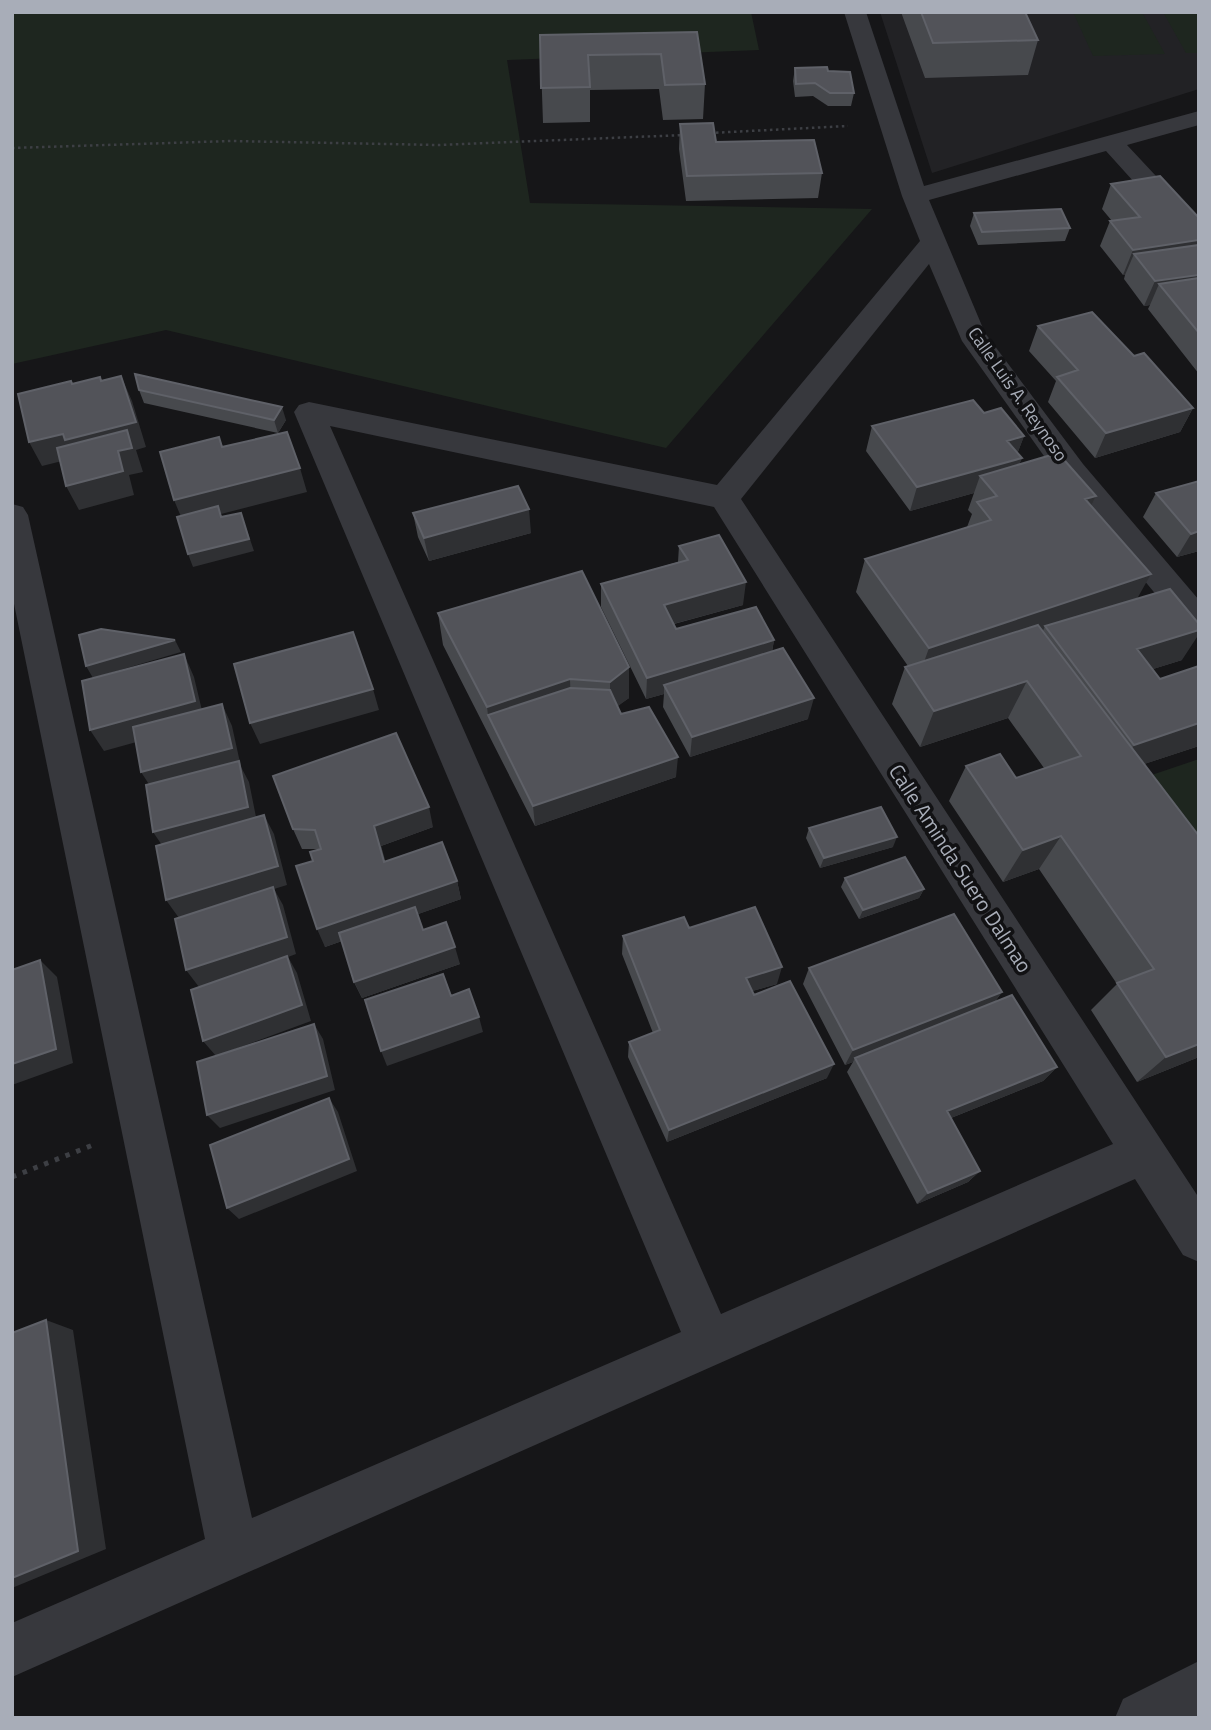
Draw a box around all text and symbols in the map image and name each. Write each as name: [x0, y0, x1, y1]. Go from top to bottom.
street label: Calle Luis A. Reynoso: [961, 321, 1075, 467]
street label: Calle Aminda Suero Dalmao: [881, 757, 1041, 979]

